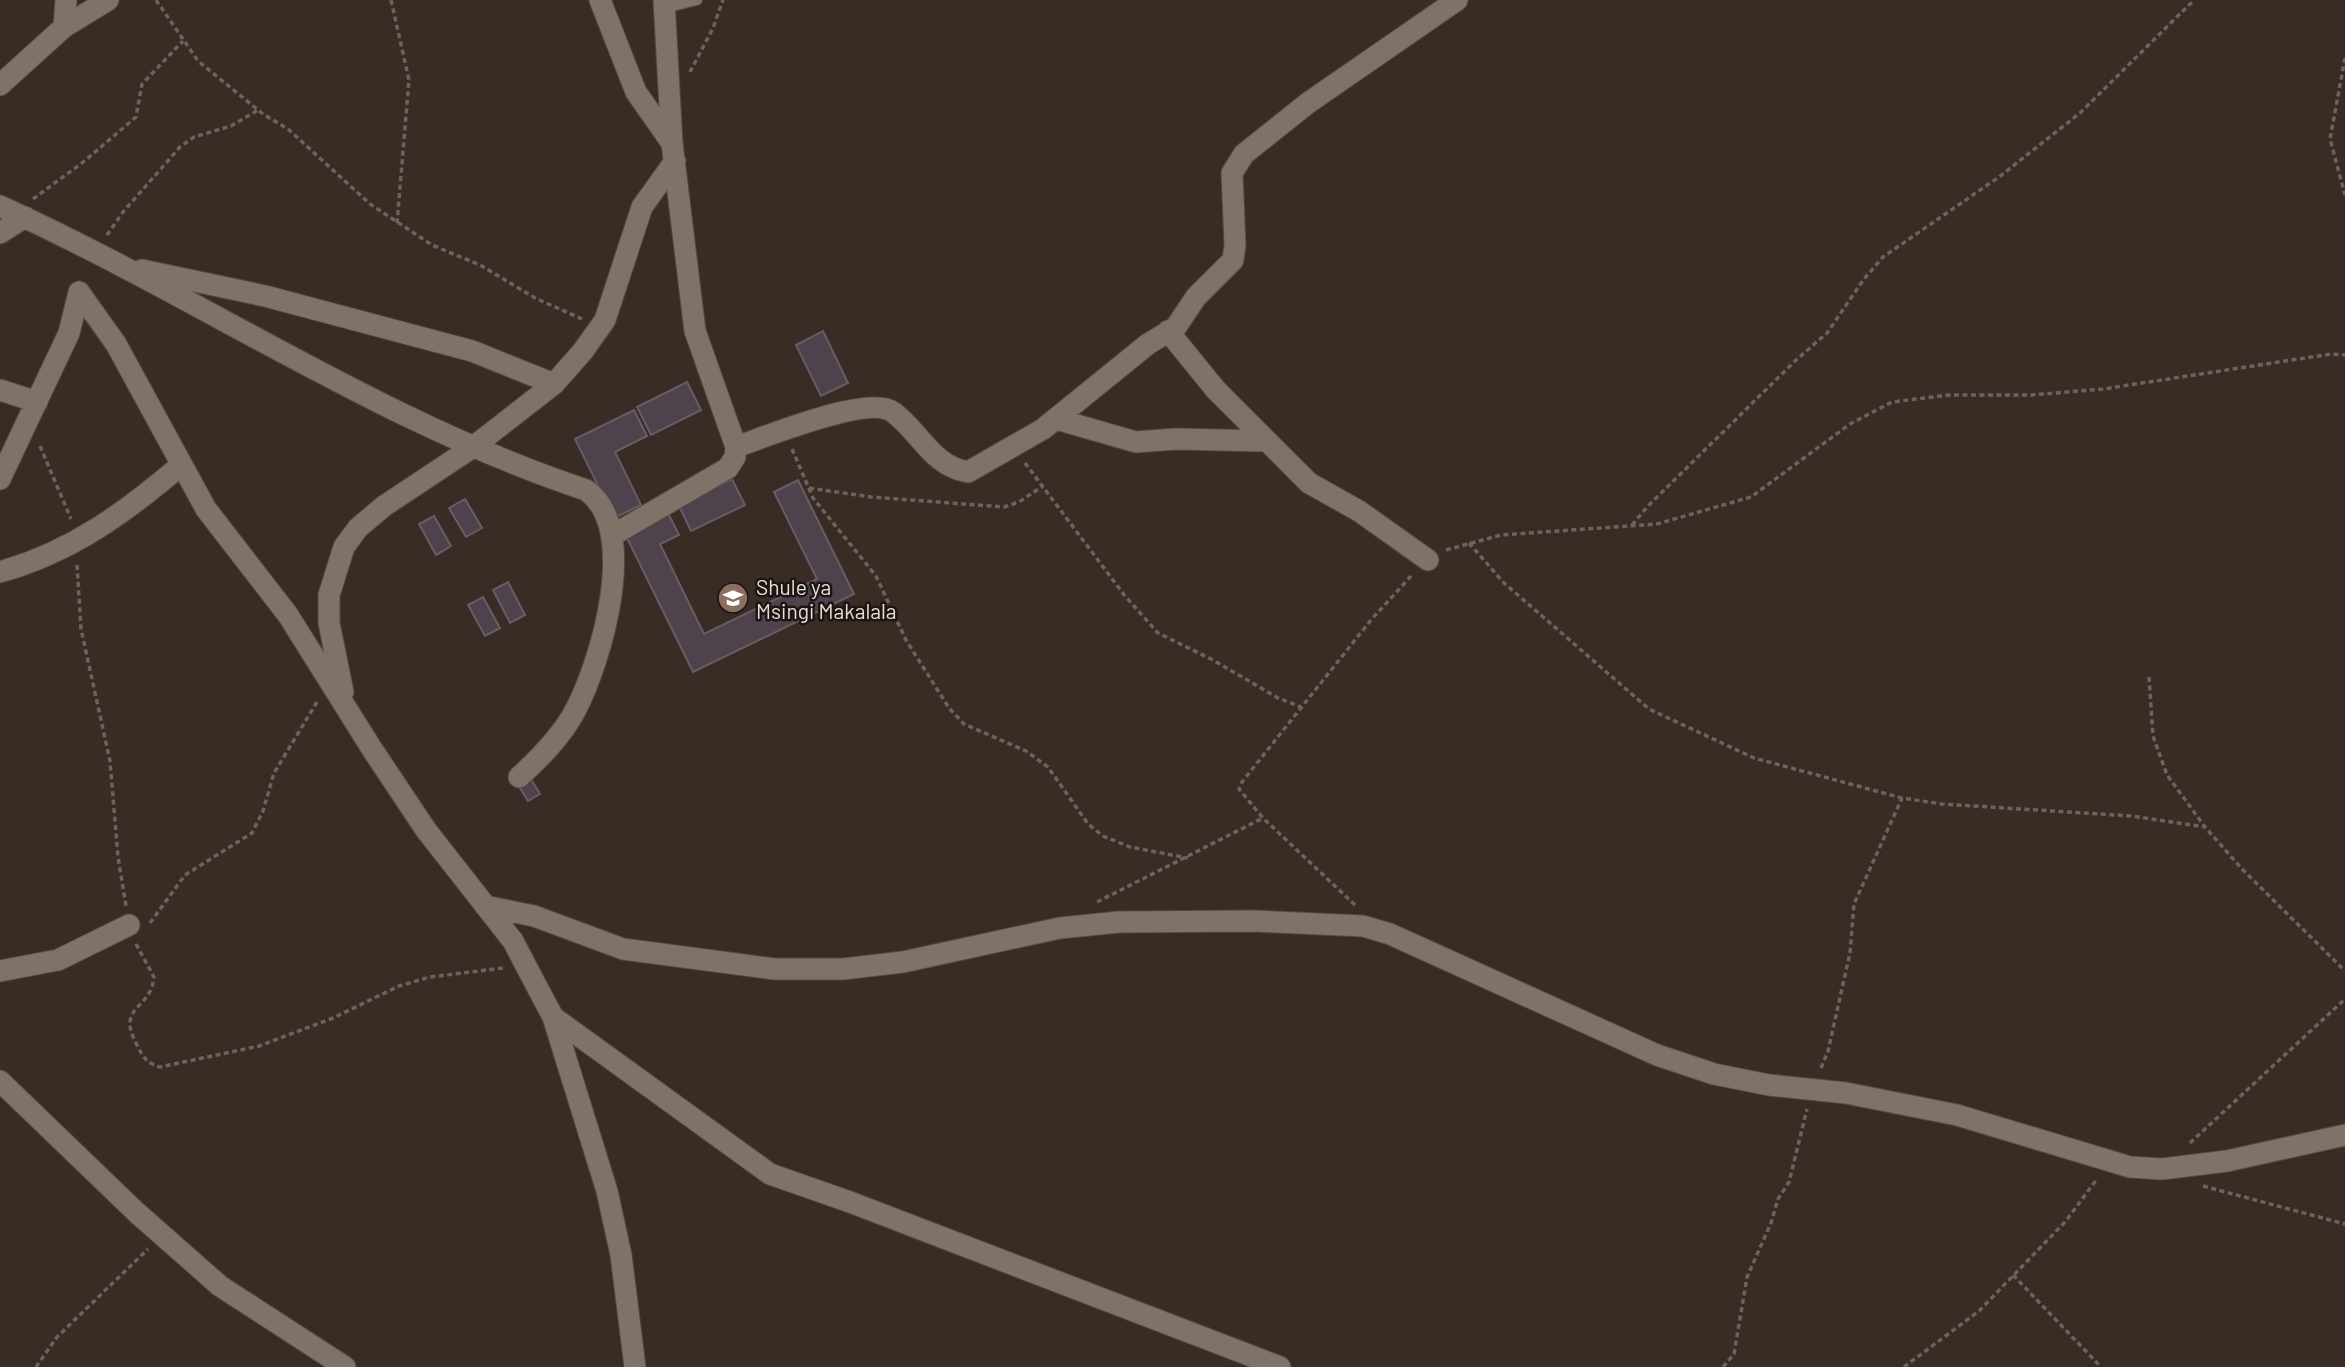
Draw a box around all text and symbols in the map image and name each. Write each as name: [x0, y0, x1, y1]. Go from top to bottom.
place label: Shule ya Msingi Makalala: [756, 574, 897, 623]
school or university icon: Shule ya Msingi Makalala: [716, 581, 750, 615]

